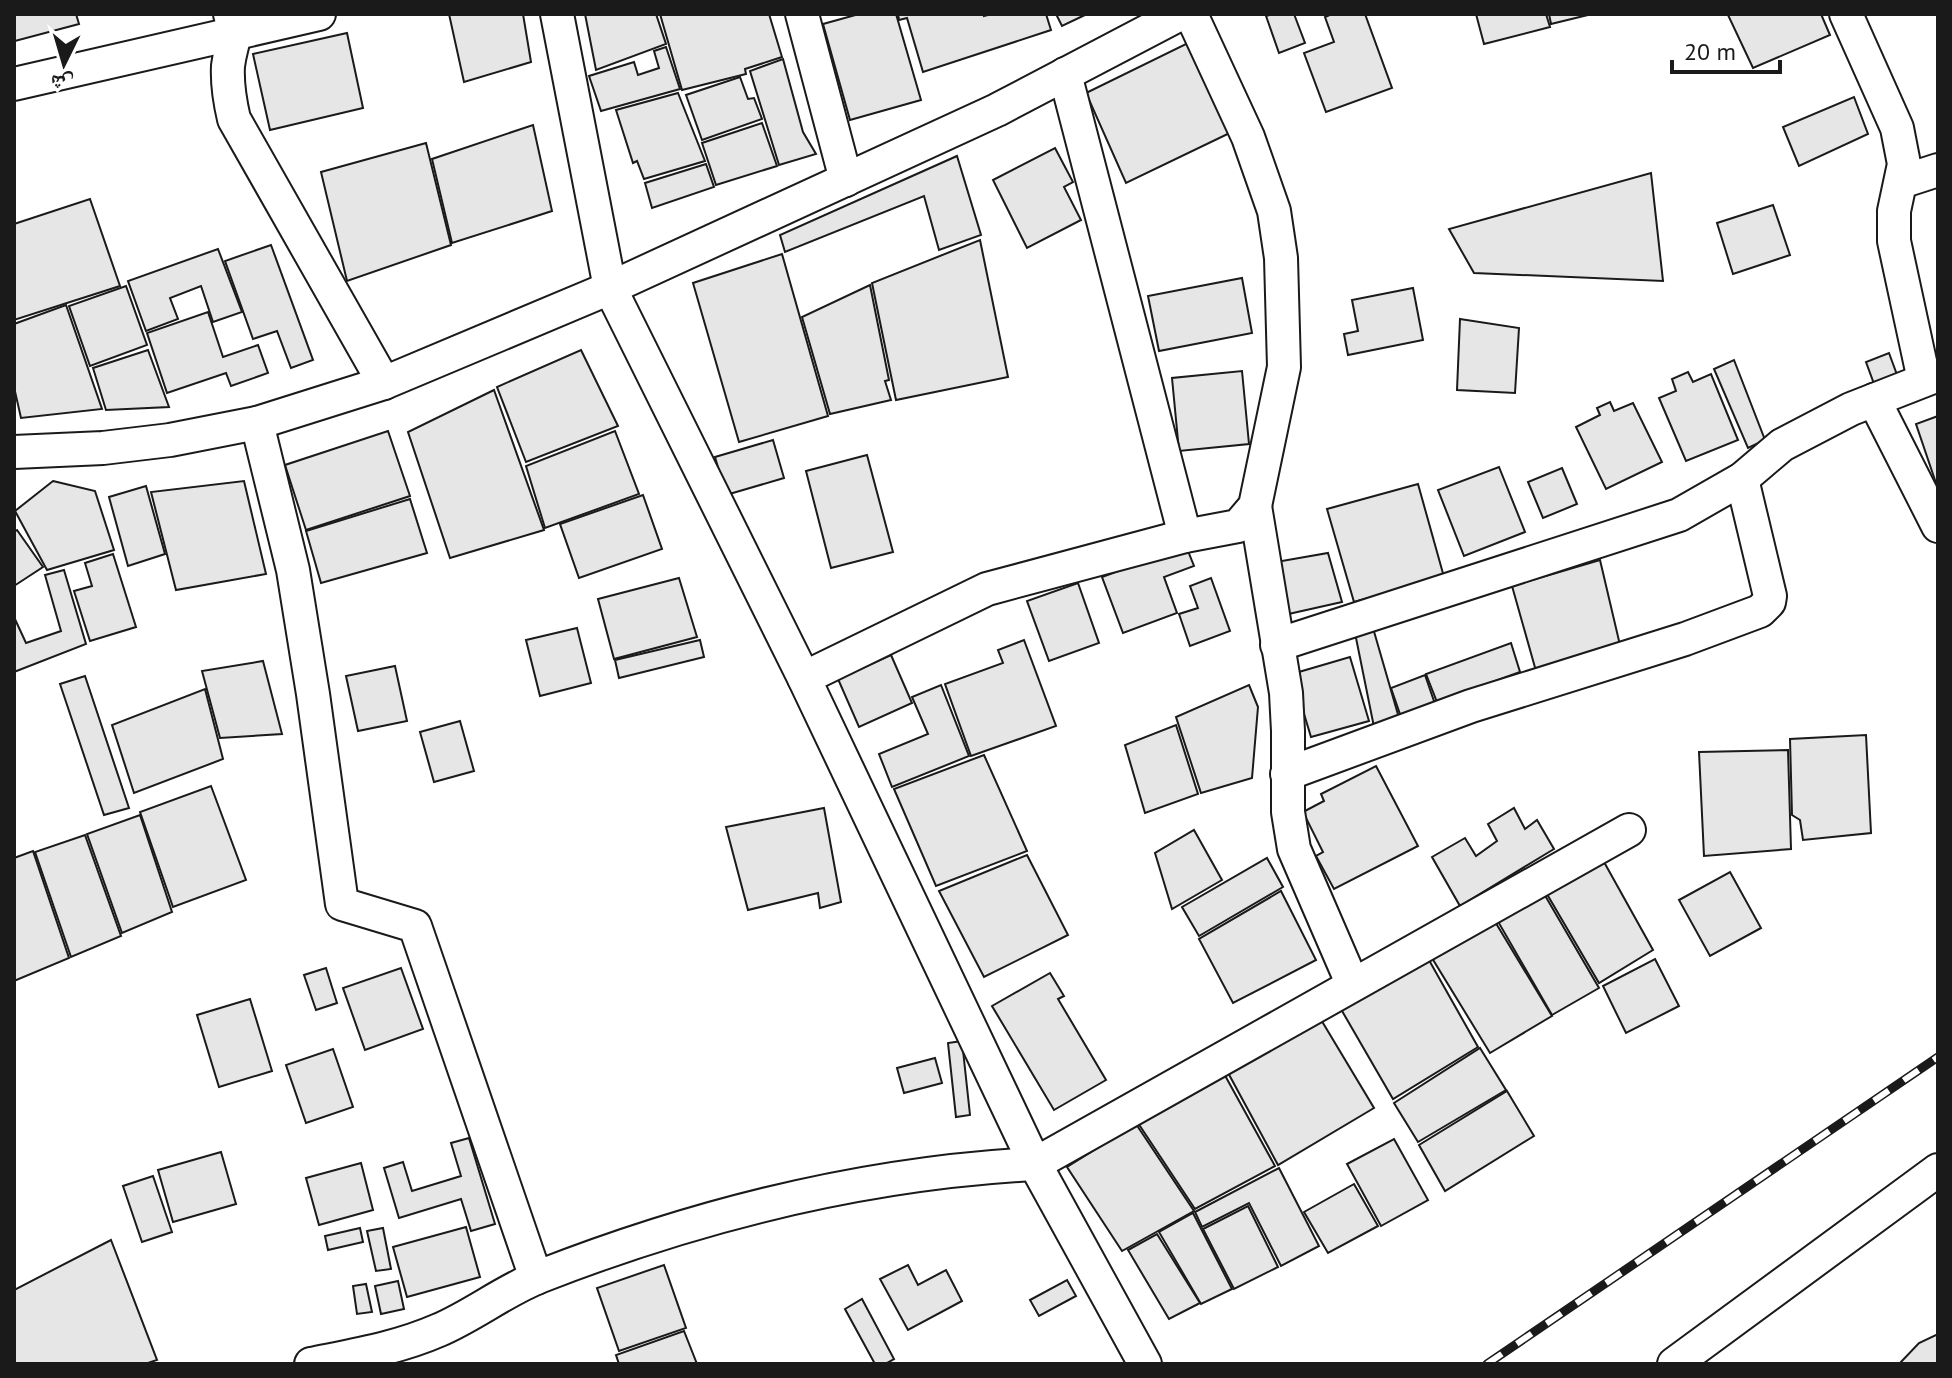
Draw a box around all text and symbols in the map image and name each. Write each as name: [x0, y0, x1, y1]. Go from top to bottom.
north arrow: [24, 24, 104, 104]
scale bar: [1672, 24, 1780, 74]
text: 20 m: [1684, 36, 1736, 67]
text: ش: [49, 69, 75, 99]

